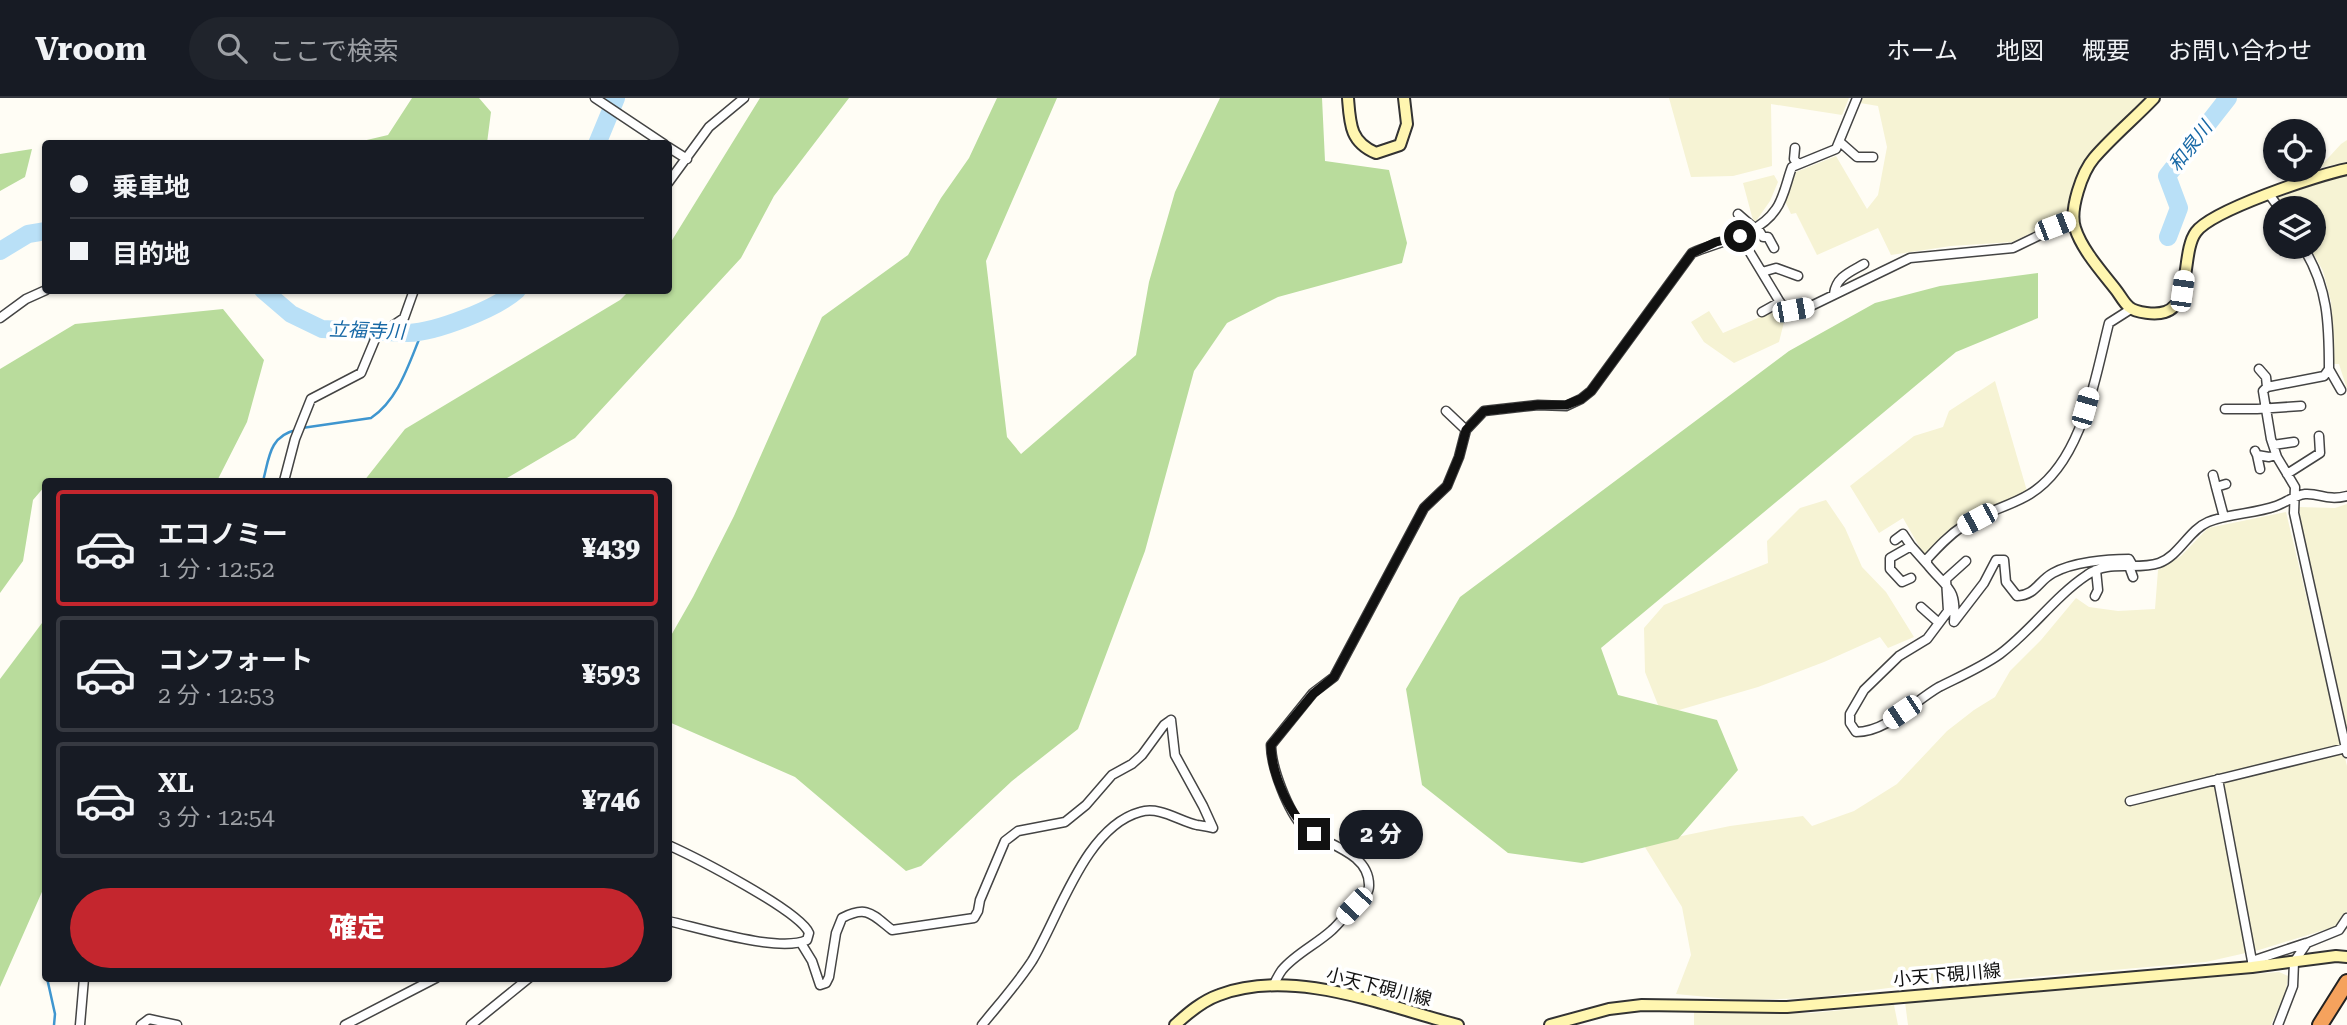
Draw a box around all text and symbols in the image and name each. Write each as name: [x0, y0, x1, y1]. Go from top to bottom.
search box: [189, 17, 679, 80]
text: Vroom: [35, 29, 147, 68]
icon: search: [213, 29, 251, 67]
text: ここで検索: [269, 36, 399, 66]
text: ホーム: [1887, 37, 1958, 65]
text: 地図: [1996, 37, 2044, 65]
text: 概要: [2082, 37, 2130, 65]
text: お問い合わせ: [2168, 37, 2312, 65]
water label: 和泉川: [2164, 115, 2218, 176]
map controls: [2263, 119, 2326, 259]
button: locate: [2263, 119, 2326, 182]
text: 乗車地: [112, 172, 190, 202]
button: layers: [2263, 196, 2326, 259]
car: [2032, 209, 2079, 243]
route start: [1724, 220, 1756, 252]
text: 目的地: [112, 239, 190, 269]
car: [2169, 269, 2196, 313]
car: [1771, 296, 1816, 324]
water label: 立福寺川: [329, 318, 407, 343]
car: [2070, 385, 2101, 431]
car: [1954, 500, 2001, 538]
icon: car: [74, 517, 137, 580]
text: エコノミー: [158, 519, 288, 549]
text: ¥439: [582, 533, 640, 563]
text: 1 分 · 12:52: [158, 556, 275, 583]
icon: car: [74, 643, 137, 706]
text: コンフォート: [158, 645, 313, 675]
text: ¥593: [582, 659, 640, 689]
text: 2 分 · 12:53: [158, 682, 275, 709]
car: [1879, 692, 1926, 732]
text: XL: [158, 768, 194, 798]
icon: car: [74, 769, 137, 832]
text: ¥746: [582, 785, 640, 815]
text: 3 分 · 12:54: [158, 804, 275, 831]
callout: 2 分: [1338, 810, 1422, 858]
route end: [1298, 818, 1330, 850]
text: 2 分: [1360, 821, 1402, 848]
car: [1332, 883, 1377, 929]
button: 確定: [70, 888, 644, 968]
street label: 小天下硯川線: [1892, 959, 2002, 990]
street label: 小天下硯川線: [1324, 963, 1434, 1010]

